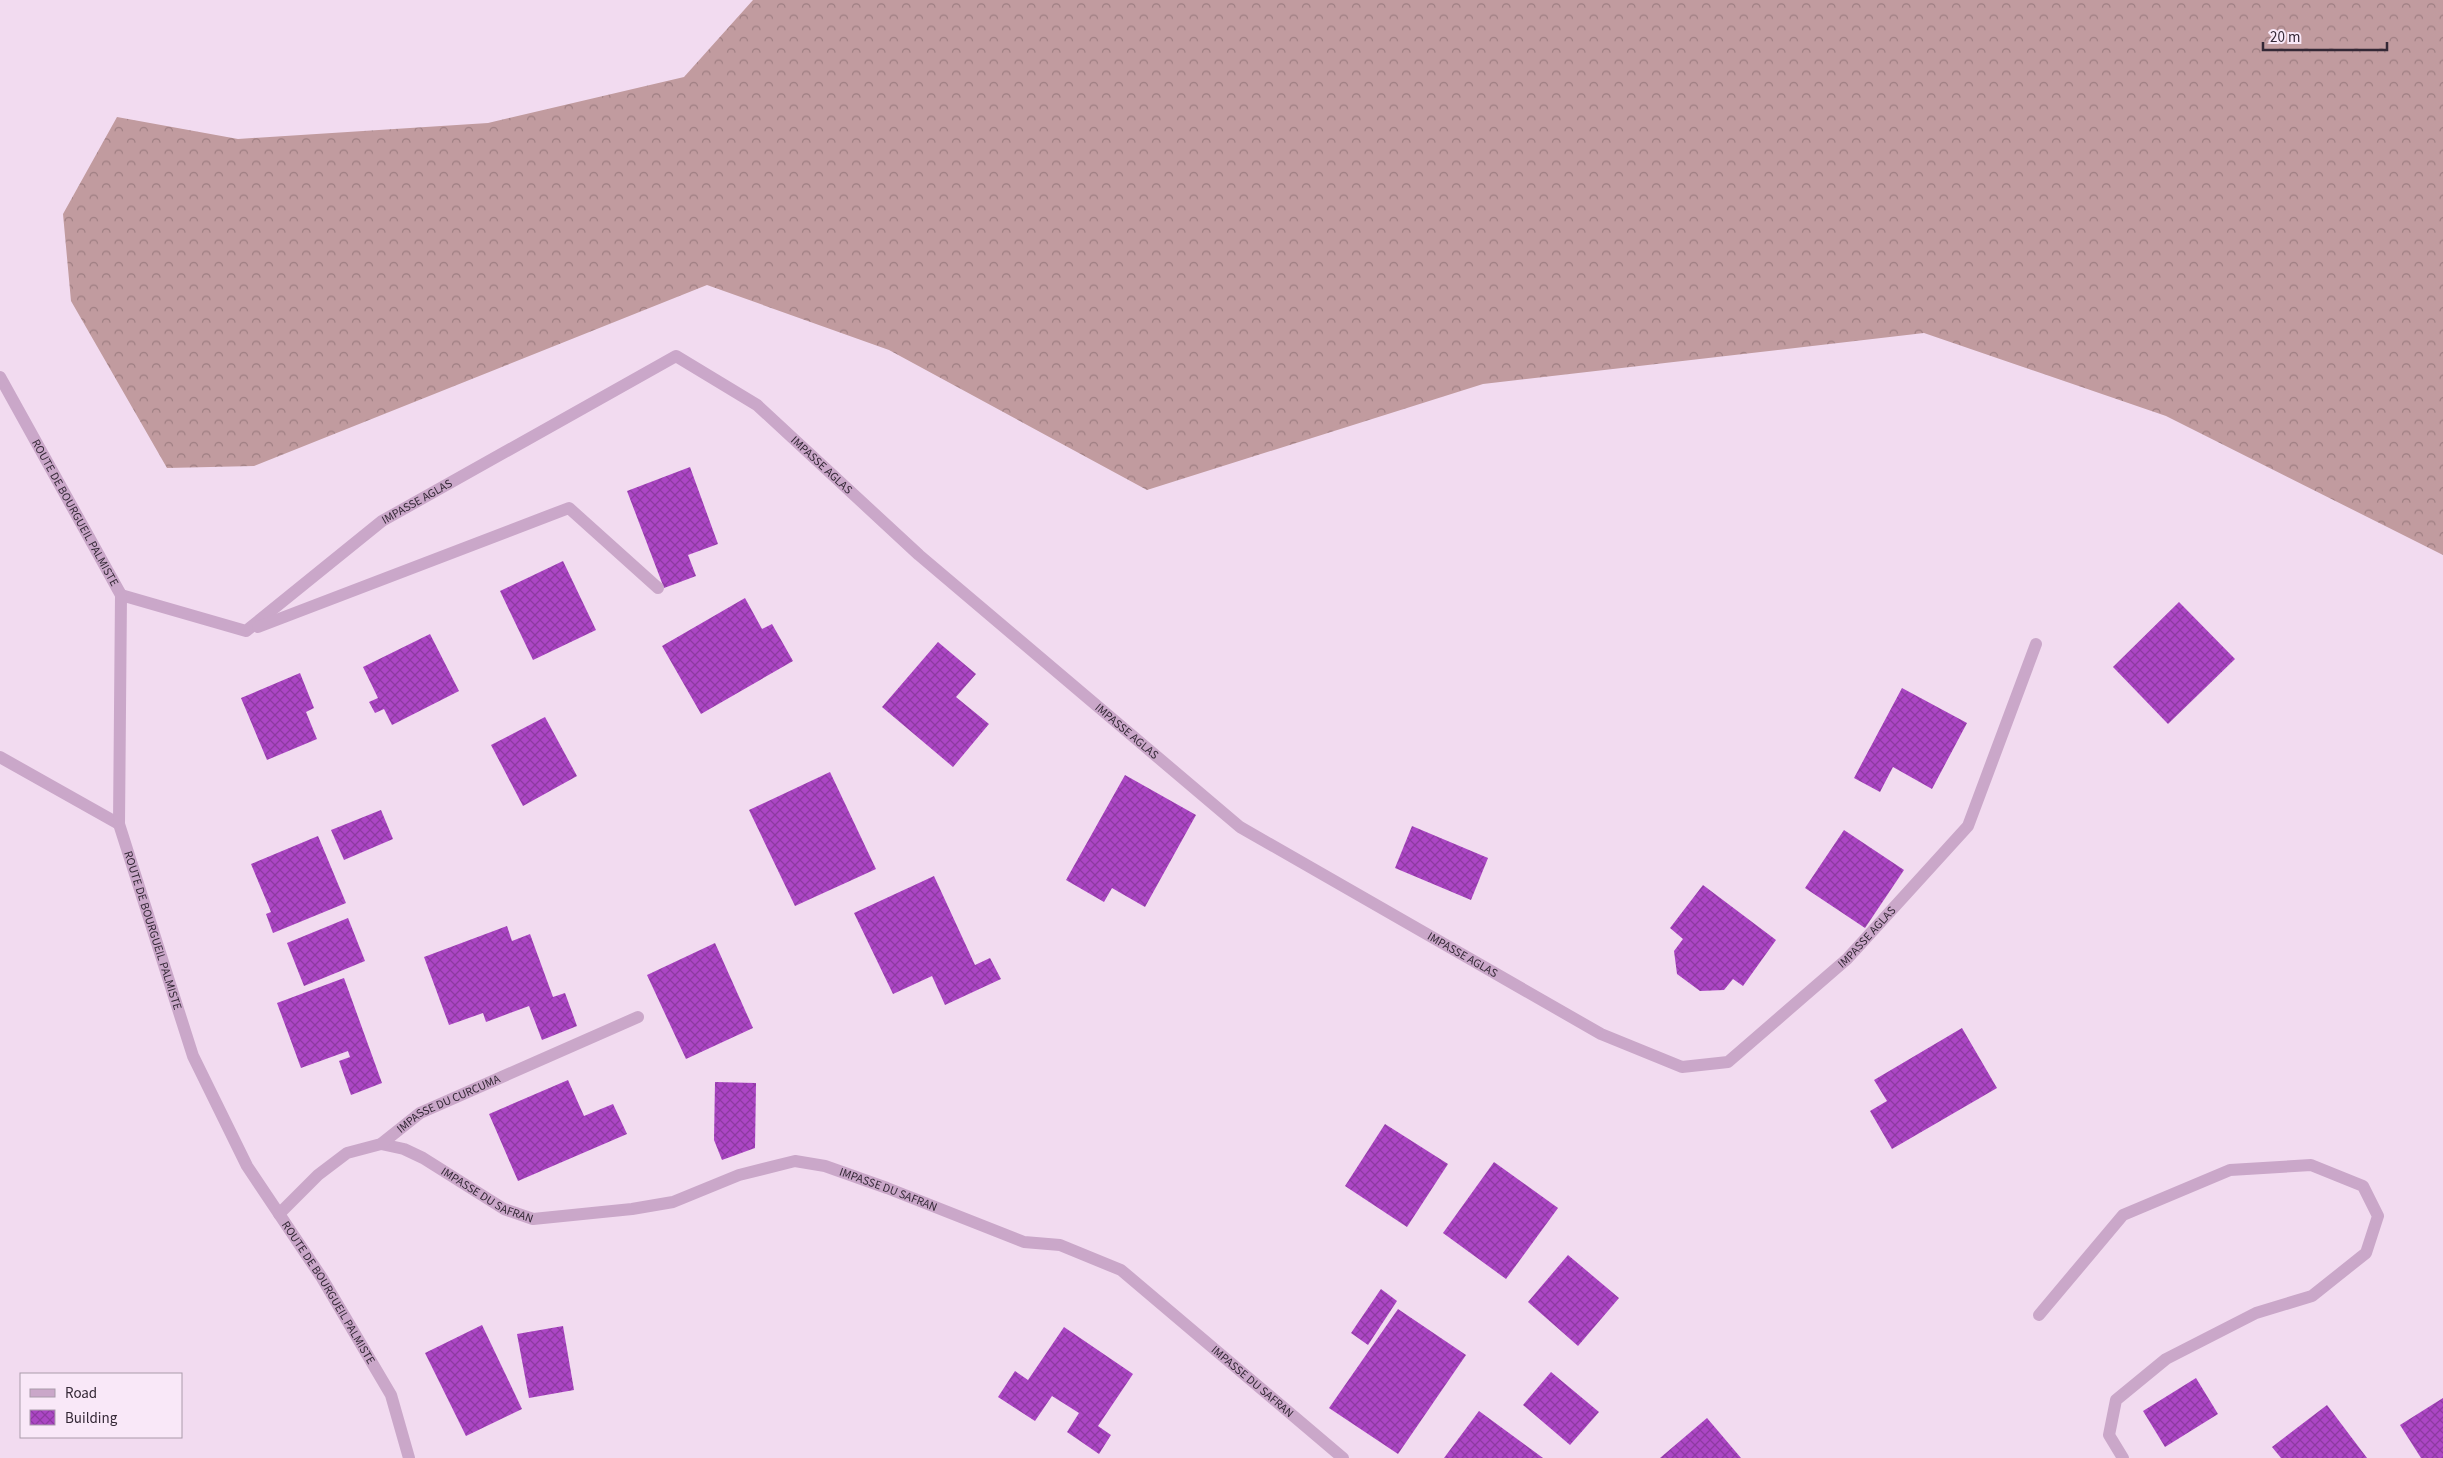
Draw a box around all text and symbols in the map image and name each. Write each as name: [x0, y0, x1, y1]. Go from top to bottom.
scale bar: [2263, 20, 2387, 52]
text: 20 m: [2270, 27, 2300, 48]
street label: IMPASSE AGLAS: [787, 432, 856, 498]
street label: ROUTE DE BOURGUEIL PALMISTE: [27, 436, 122, 589]
street label: IMPASSE AGLAS: [379, 475, 456, 529]
street label: IMPASSE AGLAS: [1091, 700, 1162, 763]
street label: ROUTE DE BOURGUEIL PALMISTE: [119, 849, 186, 1012]
street label: IMPASSE AGLAS: [1834, 903, 1900, 972]
street label: IMPASSE AGLAS: [1424, 928, 1501, 982]
street label: IMPASSE DU CURCUMA: [393, 1071, 503, 1137]
street label: IMPASSE DU SAFRAN: [437, 1163, 535, 1227]
street label: IMPASSE DU SAFRAN: [837, 1164, 940, 1216]
street label: ROUTE DE BOURGUEIL PALMISTE: [277, 1218, 379, 1368]
street label: IMPASSE DU SAFRAN: [1207, 1342, 1297, 1422]
legend: [20, 1373, 182, 1438]
text: Road: [65, 1383, 97, 1404]
text: Building: [65, 1408, 118, 1429]

